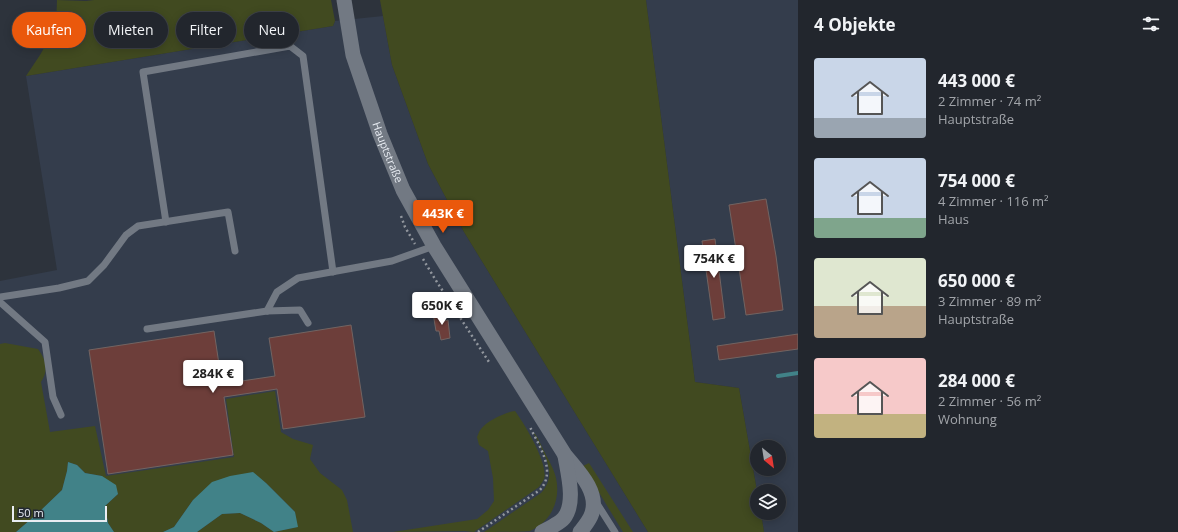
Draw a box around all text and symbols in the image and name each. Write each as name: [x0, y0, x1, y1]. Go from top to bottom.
chip: Kaufen: [12, 12, 86, 48]
chip: Mieten: [94, 12, 168, 48]
chip: Filter: [176, 12, 236, 48]
chip: Neu: [244, 12, 299, 48]
text: 4 Objekte: [814, 13, 896, 36]
icon: filters: [1140, 13, 1162, 35]
text: 443 000 €: [938, 69, 1015, 92]
icon: home: [846, 74, 894, 122]
text: 2 Zimmer · 74 m²: [938, 92, 1041, 110]
text: Hauptstraße: [938, 110, 1014, 128]
street label: Hauptstraße: [369, 120, 407, 185]
text: 754 000 €: [938, 169, 1015, 192]
icon: home: [846, 174, 894, 222]
text: 4 Zimmer · 116 m²: [938, 192, 1049, 210]
pin: 443K €: [410, 200, 476, 234]
text: 443K €: [422, 204, 464, 222]
text: Haus: [938, 210, 969, 228]
pin: 754K €: [681, 245, 747, 279]
text: 754K €: [693, 249, 735, 267]
text: 650 000 €: [938, 269, 1015, 292]
icon: home: [846, 274, 894, 322]
pin: 650K €: [409, 292, 475, 326]
text: 3 Zimmer · 89 m²: [938, 292, 1041, 310]
text: 650K €: [421, 296, 463, 314]
text: Hauptstraße: [938, 310, 1014, 328]
pin: 284K €: [180, 360, 246, 394]
text: 284K €: [192, 364, 234, 382]
text: 284 000 €: [938, 369, 1015, 392]
icon: home: [846, 374, 894, 422]
text: 2 Zimmer · 56 m²: [938, 392, 1041, 410]
text: Wohnung: [938, 410, 997, 428]
north arrow: [750, 440, 786, 476]
map controls: [750, 440, 786, 520]
button: layers: [750, 484, 786, 520]
scale bar: [12, 504, 107, 523]
text: 50 m: [18, 505, 44, 520]

